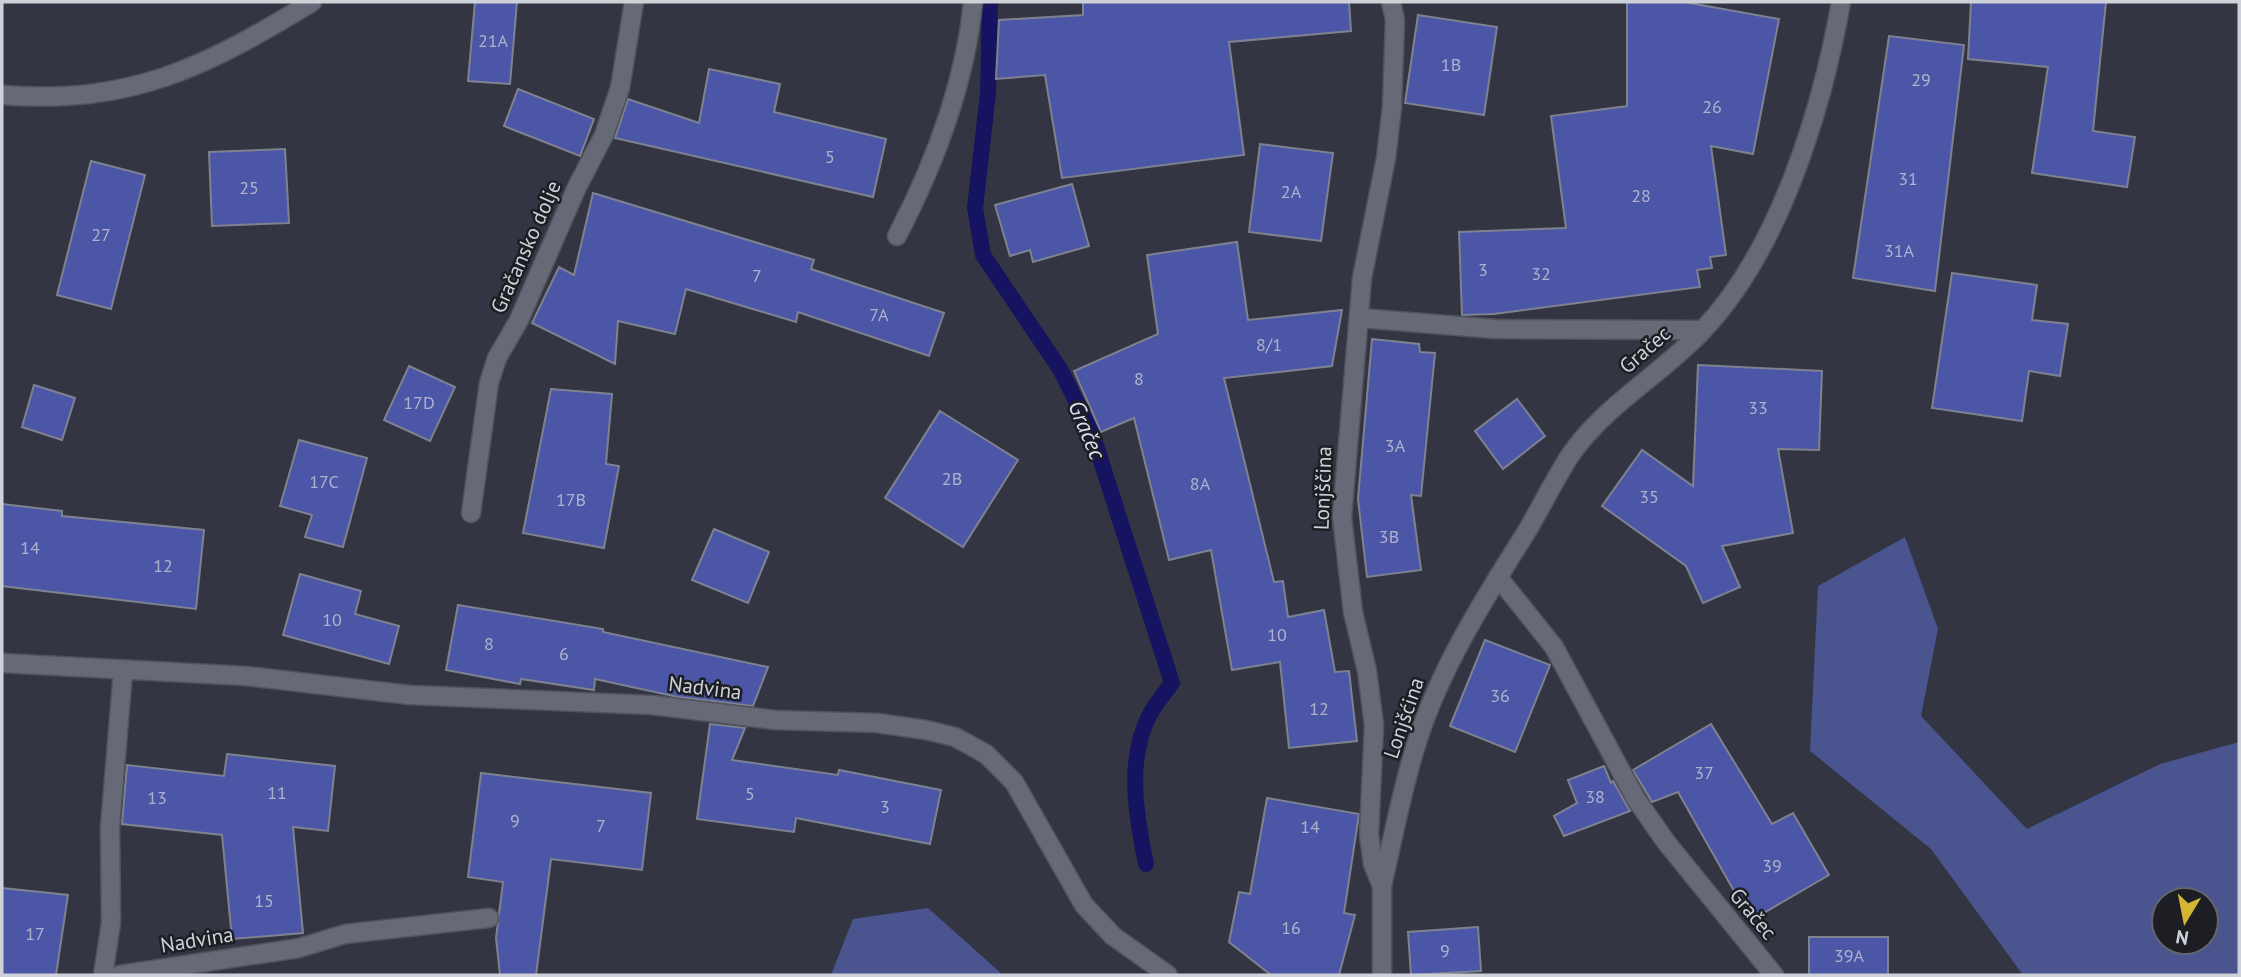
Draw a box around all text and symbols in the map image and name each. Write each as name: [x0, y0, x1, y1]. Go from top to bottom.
house number: 21A: [478, 29, 509, 52]
house number: 1B: [1441, 53, 1461, 76]
house number: 29: [1911, 68, 1931, 91]
house number: 26: [1702, 95, 1722, 118]
house number: 5: [825, 145, 835, 168]
house number: 31: [1898, 167, 1918, 190]
house number: 25: [239, 176, 259, 199]
street label: Gračansko dolje: [484, 176, 567, 317]
house number: 2A: [1281, 180, 1302, 203]
house number: 28: [1631, 184, 1651, 207]
house number: 27: [91, 223, 111, 246]
house number: 31A: [1884, 239, 1915, 262]
house number: 3: [1478, 258, 1488, 281]
house number: 32: [1531, 262, 1551, 285]
house number: 7: [752, 264, 762, 287]
house number: 7A: [869, 303, 889, 326]
street label: Gračec: [1613, 320, 1676, 379]
house number: 8/1: [1256, 333, 1282, 356]
house number: 8: [1134, 367, 1144, 390]
house number: 17D: [403, 391, 435, 414]
water label: Gračec: [1062, 396, 1113, 464]
house number: 33: [1748, 396, 1768, 419]
house number: 3A: [1385, 434, 1406, 457]
street label: Lonjščina: [1308, 446, 1337, 530]
house number: 2B: [942, 467, 962, 490]
house number: 17C: [309, 470, 339, 493]
house number: 8A: [1190, 472, 1211, 495]
house number: 35: [1639, 485, 1659, 508]
house number: 17B: [556, 488, 586, 511]
house number: 3B: [1379, 525, 1399, 548]
house number: 14: [20, 536, 40, 559]
house number: 12: [153, 554, 173, 577]
house number: 10: [322, 608, 342, 631]
house number: 10: [1267, 623, 1287, 646]
house number: 8: [484, 632, 494, 655]
house number: 6: [559, 642, 569, 665]
street label: Nadvina: [667, 670, 743, 705]
street label: Lonjšćina: [1377, 674, 1430, 762]
house number: 36: [1490, 684, 1510, 707]
house number: 12: [1309, 697, 1329, 720]
house number: 37: [1694, 761, 1714, 784]
house number: 11: [267, 781, 287, 804]
house number: 5: [745, 782, 755, 805]
house number: 38: [1585, 785, 1605, 808]
house number: 13: [147, 786, 167, 809]
house number: 3: [880, 795, 890, 818]
house number: 9: [510, 809, 520, 832]
house number: 7: [596, 814, 606, 837]
house number: 14: [1300, 815, 1320, 838]
house number: 39: [1762, 854, 1782, 877]
street label: Gračec: [1724, 882, 1783, 945]
north arrow: [2150, 886, 2220, 956]
house number: 15: [254, 889, 274, 912]
house number: 16: [1281, 916, 1301, 939]
street label: Nadvina: [159, 920, 235, 959]
house number: 17: [25, 922, 45, 945]
text: N: [2174, 925, 2190, 951]
house number: 9: [1440, 939, 1450, 962]
house number: 39A: [1834, 944, 1865, 967]

